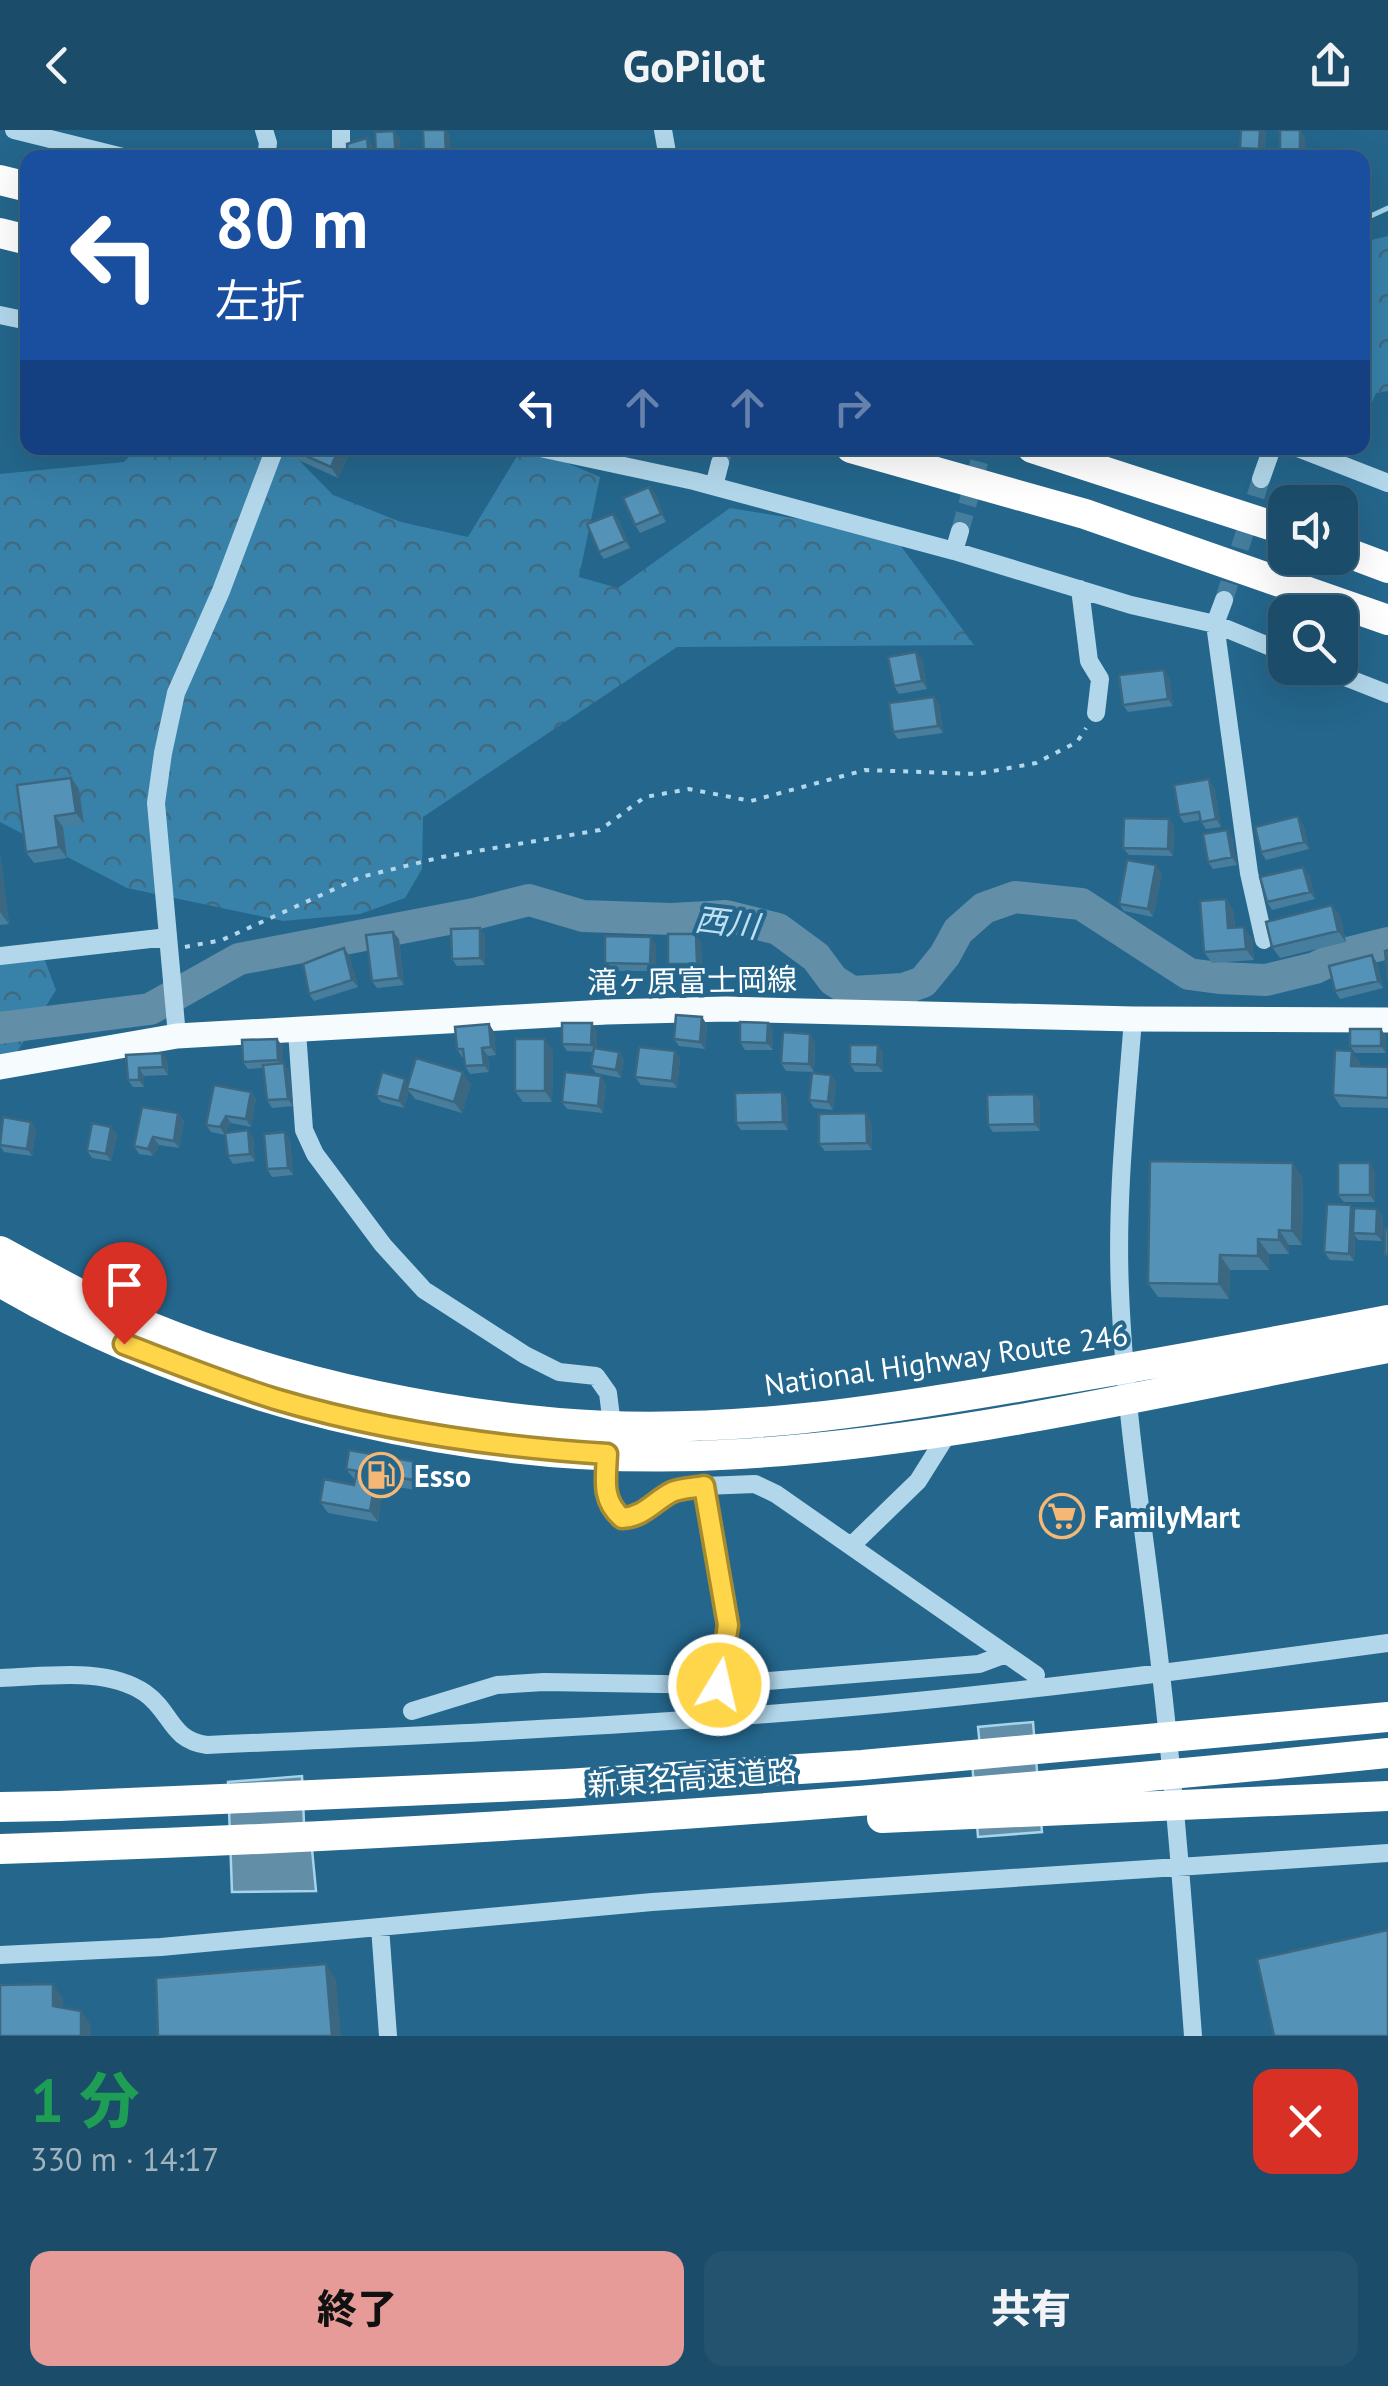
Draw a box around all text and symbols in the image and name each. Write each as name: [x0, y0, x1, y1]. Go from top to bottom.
text: GoPilot: [623, 36, 765, 94]
icon: back: [30, 38, 85, 93]
icon: share: [1303, 38, 1358, 93]
text: 80 m: [215, 177, 368, 267]
icon: left: [50, 190, 180, 320]
text: 左折: [215, 271, 305, 329]
icon: left: [510, 380, 565, 435]
icon: ahead: [615, 380, 670, 435]
icon: ahead: [720, 380, 775, 435]
icon: right: [825, 380, 880, 435]
map controls: [1268, 485, 1358, 685]
button: sound: [1268, 485, 1358, 575]
button: search: [1268, 595, 1358, 685]
water label: 西川: [693, 897, 764, 947]
street label: 滝ヶ原富士岡線: [587, 959, 797, 1001]
pin: [82, 1242, 167, 1345]
icon: arrive: [97, 1257, 152, 1312]
street label: National Highway Route 246: [762, 1314, 1130, 1404]
fuel station icon: Esso: [358, 1452, 404, 1498]
place label: Esso: [414, 1456, 471, 1495]
supermarket icon: FamilyMart: [1039, 1493, 1085, 1539]
place label: FamilyMart: [1094, 1497, 1241, 1536]
position arrow: [667, 1633, 771, 1737]
street label: 新東名高速道路: [586, 1750, 798, 1804]
text: 1 分: [30, 2061, 139, 2139]
button: close: [1253, 2069, 1358, 2174]
text: 330 m · 14:17: [30, 2138, 219, 2180]
button: 終了: [30, 2251, 684, 2366]
button: 共有: [704, 2251, 1358, 2366]

